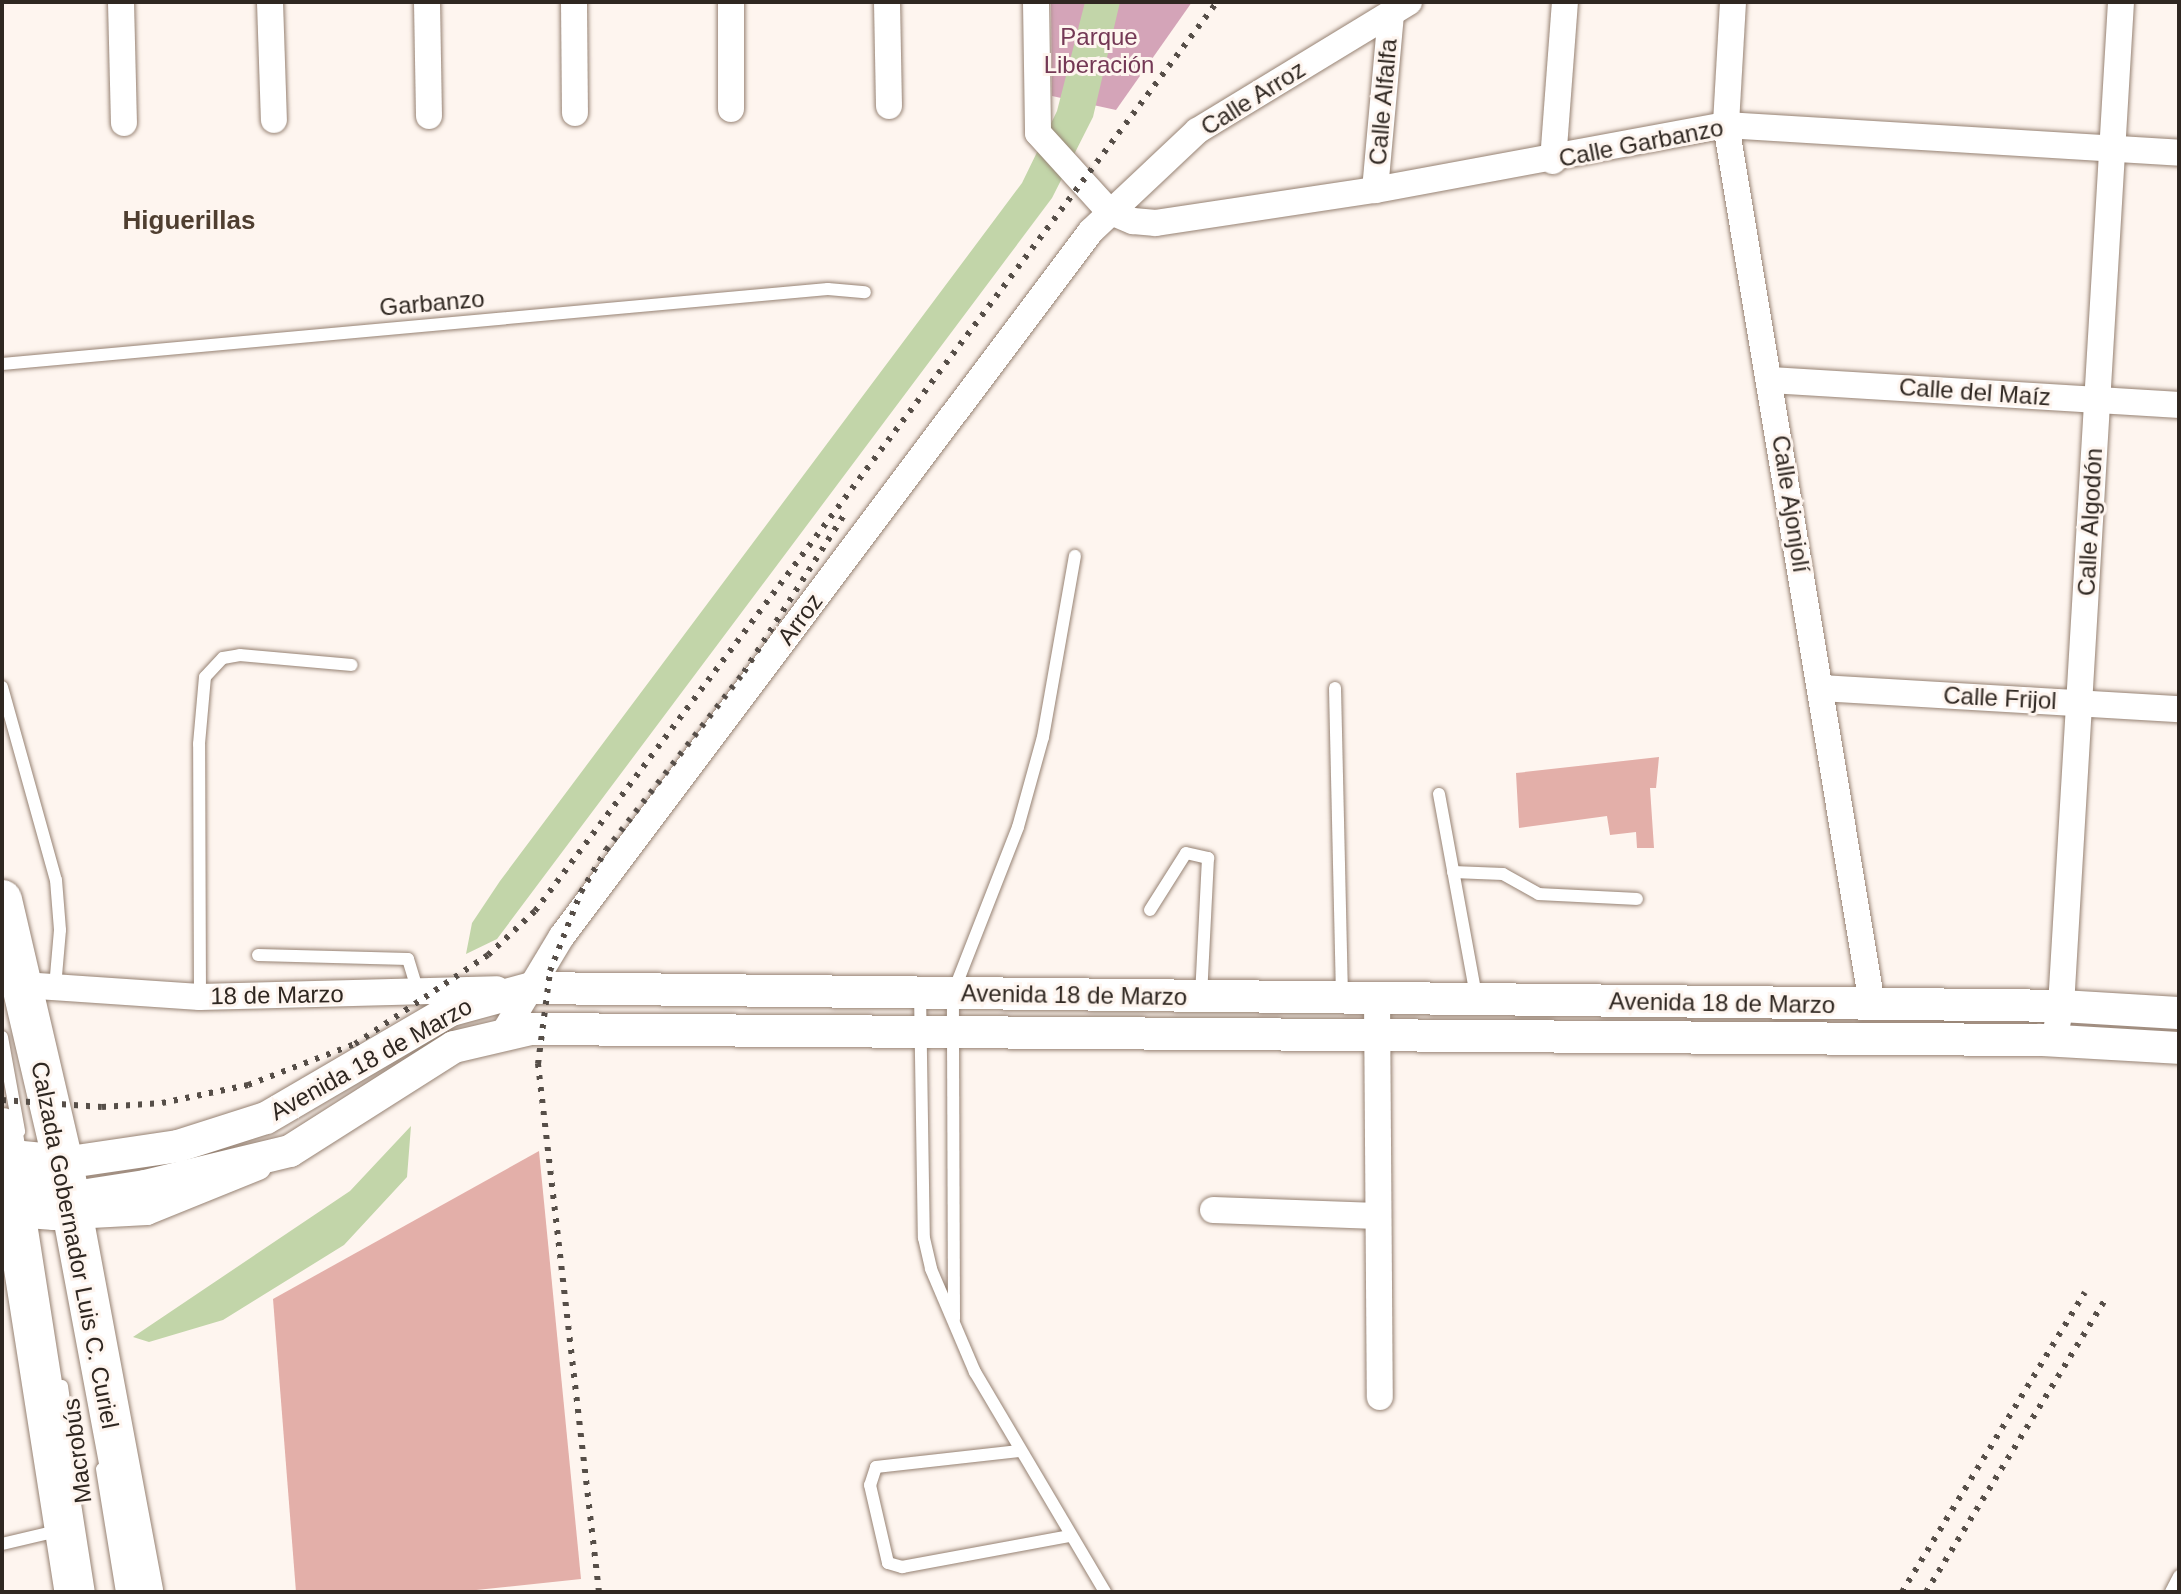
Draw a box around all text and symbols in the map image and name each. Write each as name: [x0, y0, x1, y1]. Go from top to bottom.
park label: Parque Liberación: [1044, 23, 1154, 79]
street label: Calle Alfalfa: [1363, 37, 1403, 167]
street label: Calle Arroz: [1195, 54, 1311, 142]
street label: Calle Garbanzo: [1556, 113, 1726, 173]
district label: Higuerillas: [123, 205, 255, 237]
street label: Garbanzo: [378, 284, 486, 322]
street label: Calle del Maíz: [1898, 372, 2052, 412]
street label: Calle Ajonjolí: [1766, 433, 1816, 575]
street label: Calle Algodón: [2072, 447, 2108, 597]
street label: Arroz: [771, 587, 829, 651]
street label: Calle Frijol: [1943, 681, 2057, 715]
street label: 18 de Marzo: [210, 979, 344, 1011]
street label: Avenida 18 de Marzo: [961, 979, 1187, 1011]
street label: Avenida 18 de Marzo: [1609, 987, 1835, 1019]
street label: Avenida 18 de Marzo: [265, 992, 477, 1126]
street label: Calzada Gobernador Luis C. Curiel: [25, 1059, 125, 1431]
street label: Macrobús: [56, 1397, 98, 1505]

